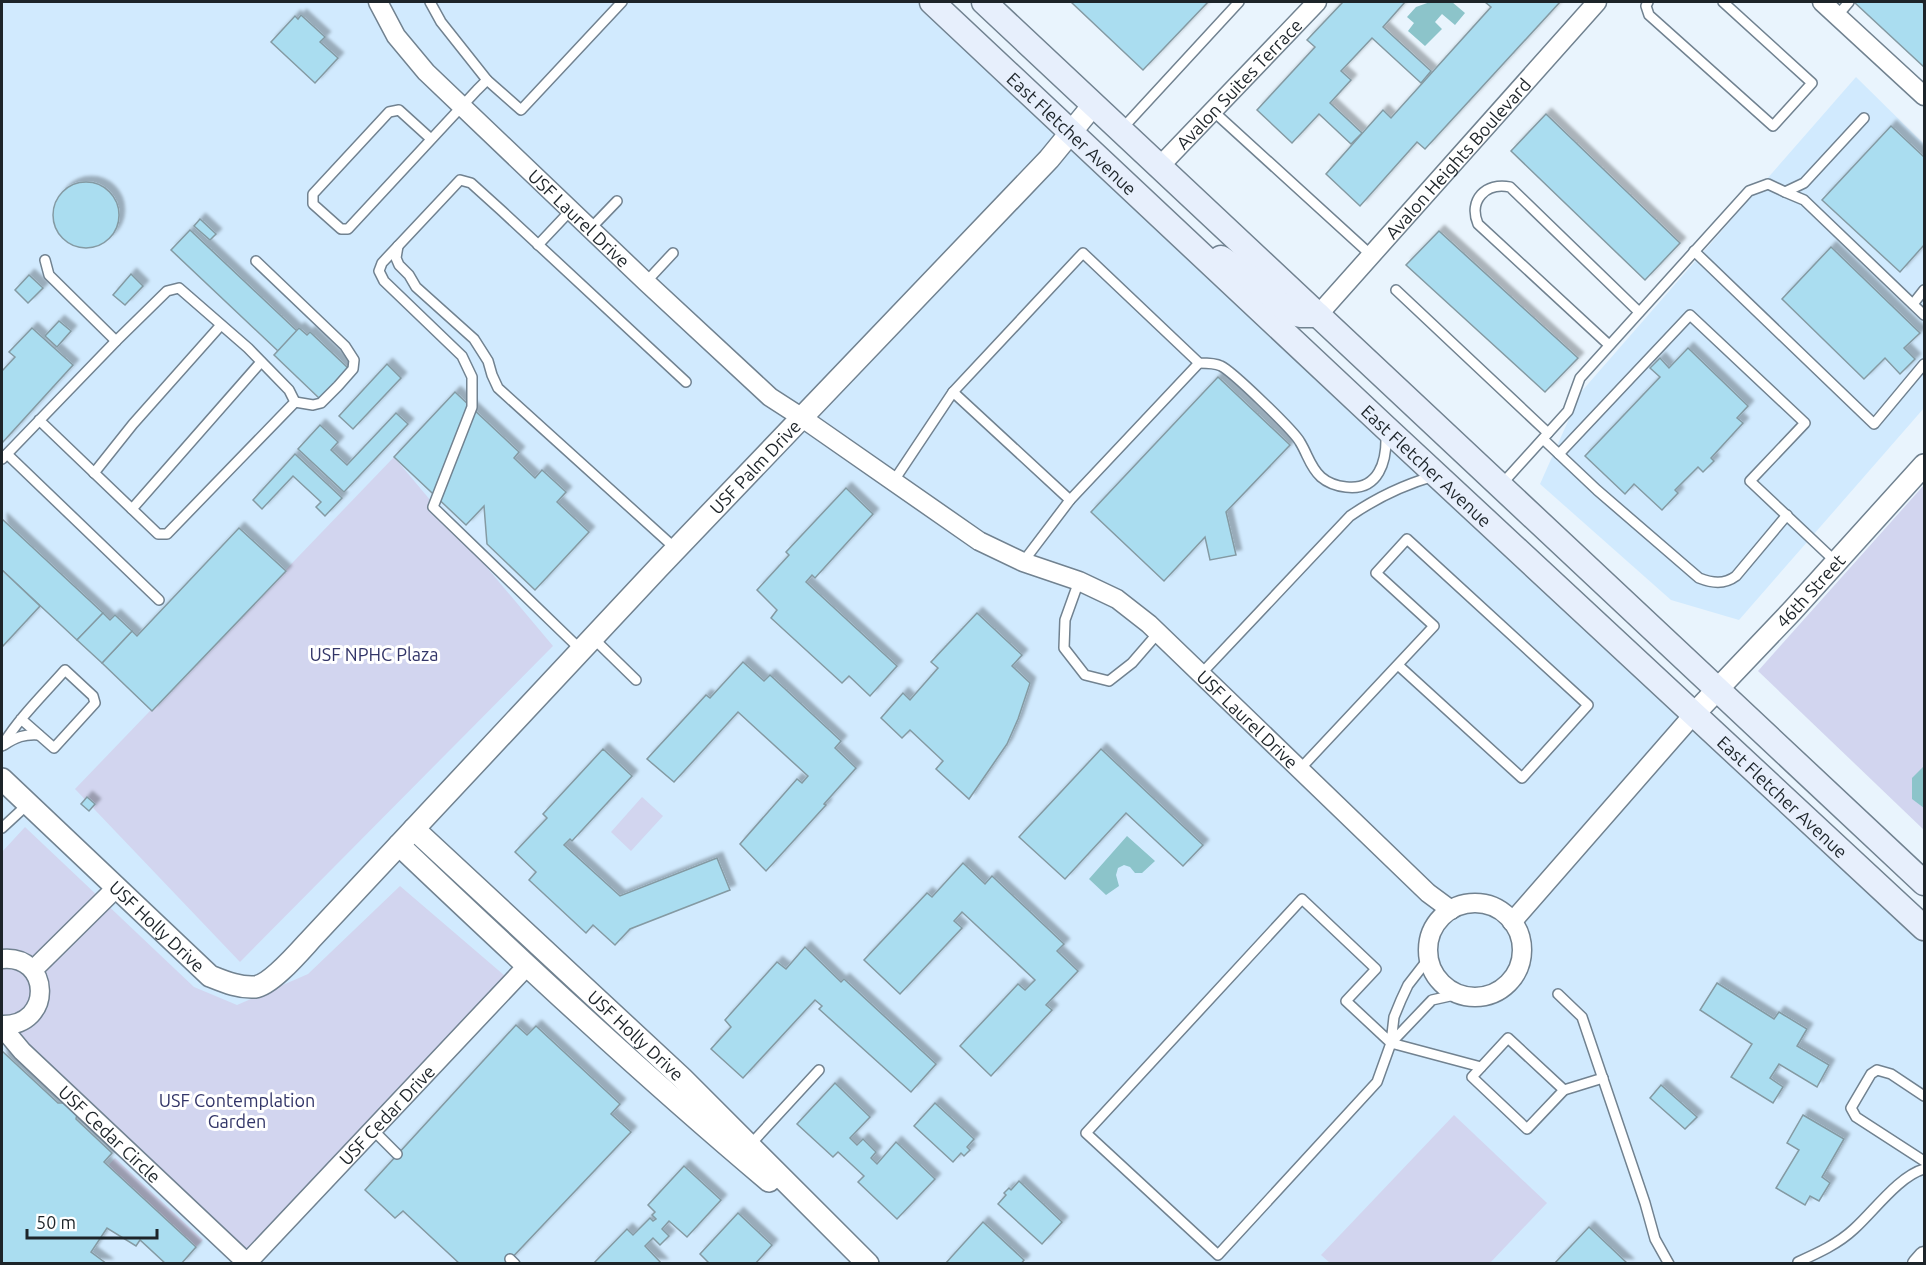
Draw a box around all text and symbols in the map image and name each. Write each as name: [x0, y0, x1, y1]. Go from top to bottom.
street label: Avalon Suites Terrace: [1172, 14, 1306, 153]
street label: East Fletcher Avenue: [1003, 68, 1141, 199]
street label: Avalon Heights Boulevard: [1381, 74, 1534, 243]
street label: USF Laurel Drive: [524, 165, 634, 271]
street label: East Fletcher Avenue: [1358, 401, 1496, 531]
street label: USF Palm Drive: [705, 416, 804, 518]
street label: 46th Street: [1772, 550, 1849, 631]
park label: USF NPHC Plaza: [310, 644, 438, 664]
street label: USF Laurel Drive: [1193, 666, 1302, 772]
street label: East Fletcher Avenue: [1714, 731, 1852, 862]
street label: USF Holly Drive: [106, 877, 209, 976]
street label: USF Holly Drive: [584, 986, 688, 1085]
street label: USF Cedar Drive: [335, 1061, 438, 1169]
street label: USF Cedar Circle: [55, 1081, 165, 1186]
park label: USF Contemplation Garden: [159, 1090, 315, 1131]
scale bar: [27, 1202, 158, 1240]
text: 50 m: [36, 1212, 76, 1232]

